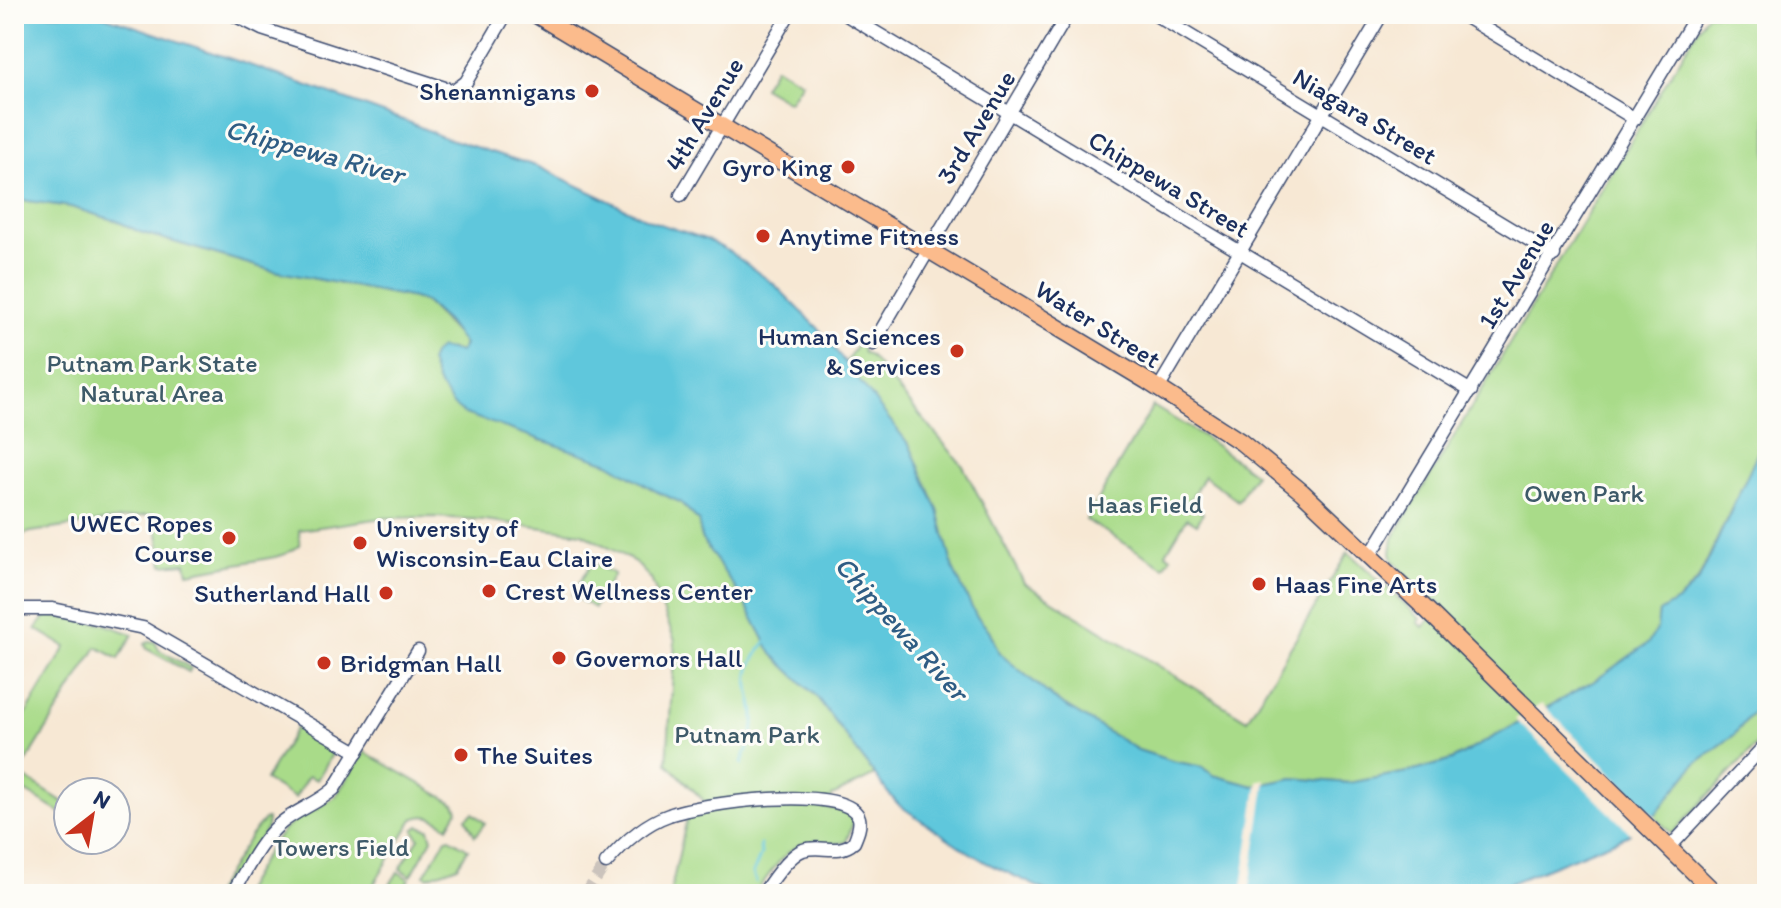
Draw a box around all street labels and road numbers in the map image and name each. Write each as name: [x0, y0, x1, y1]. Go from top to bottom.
street label: 4th Avenue: [658, 51, 750, 177]
street label: Niagara Street: [1287, 60, 1443, 172]
street label: 3rd Avenue: [930, 64, 1022, 190]
street label: Chippewa Street: [1083, 123, 1256, 245]
street label: 1st Avenue: [1471, 214, 1561, 334]
street label: Water Street: [1029, 273, 1167, 375]

